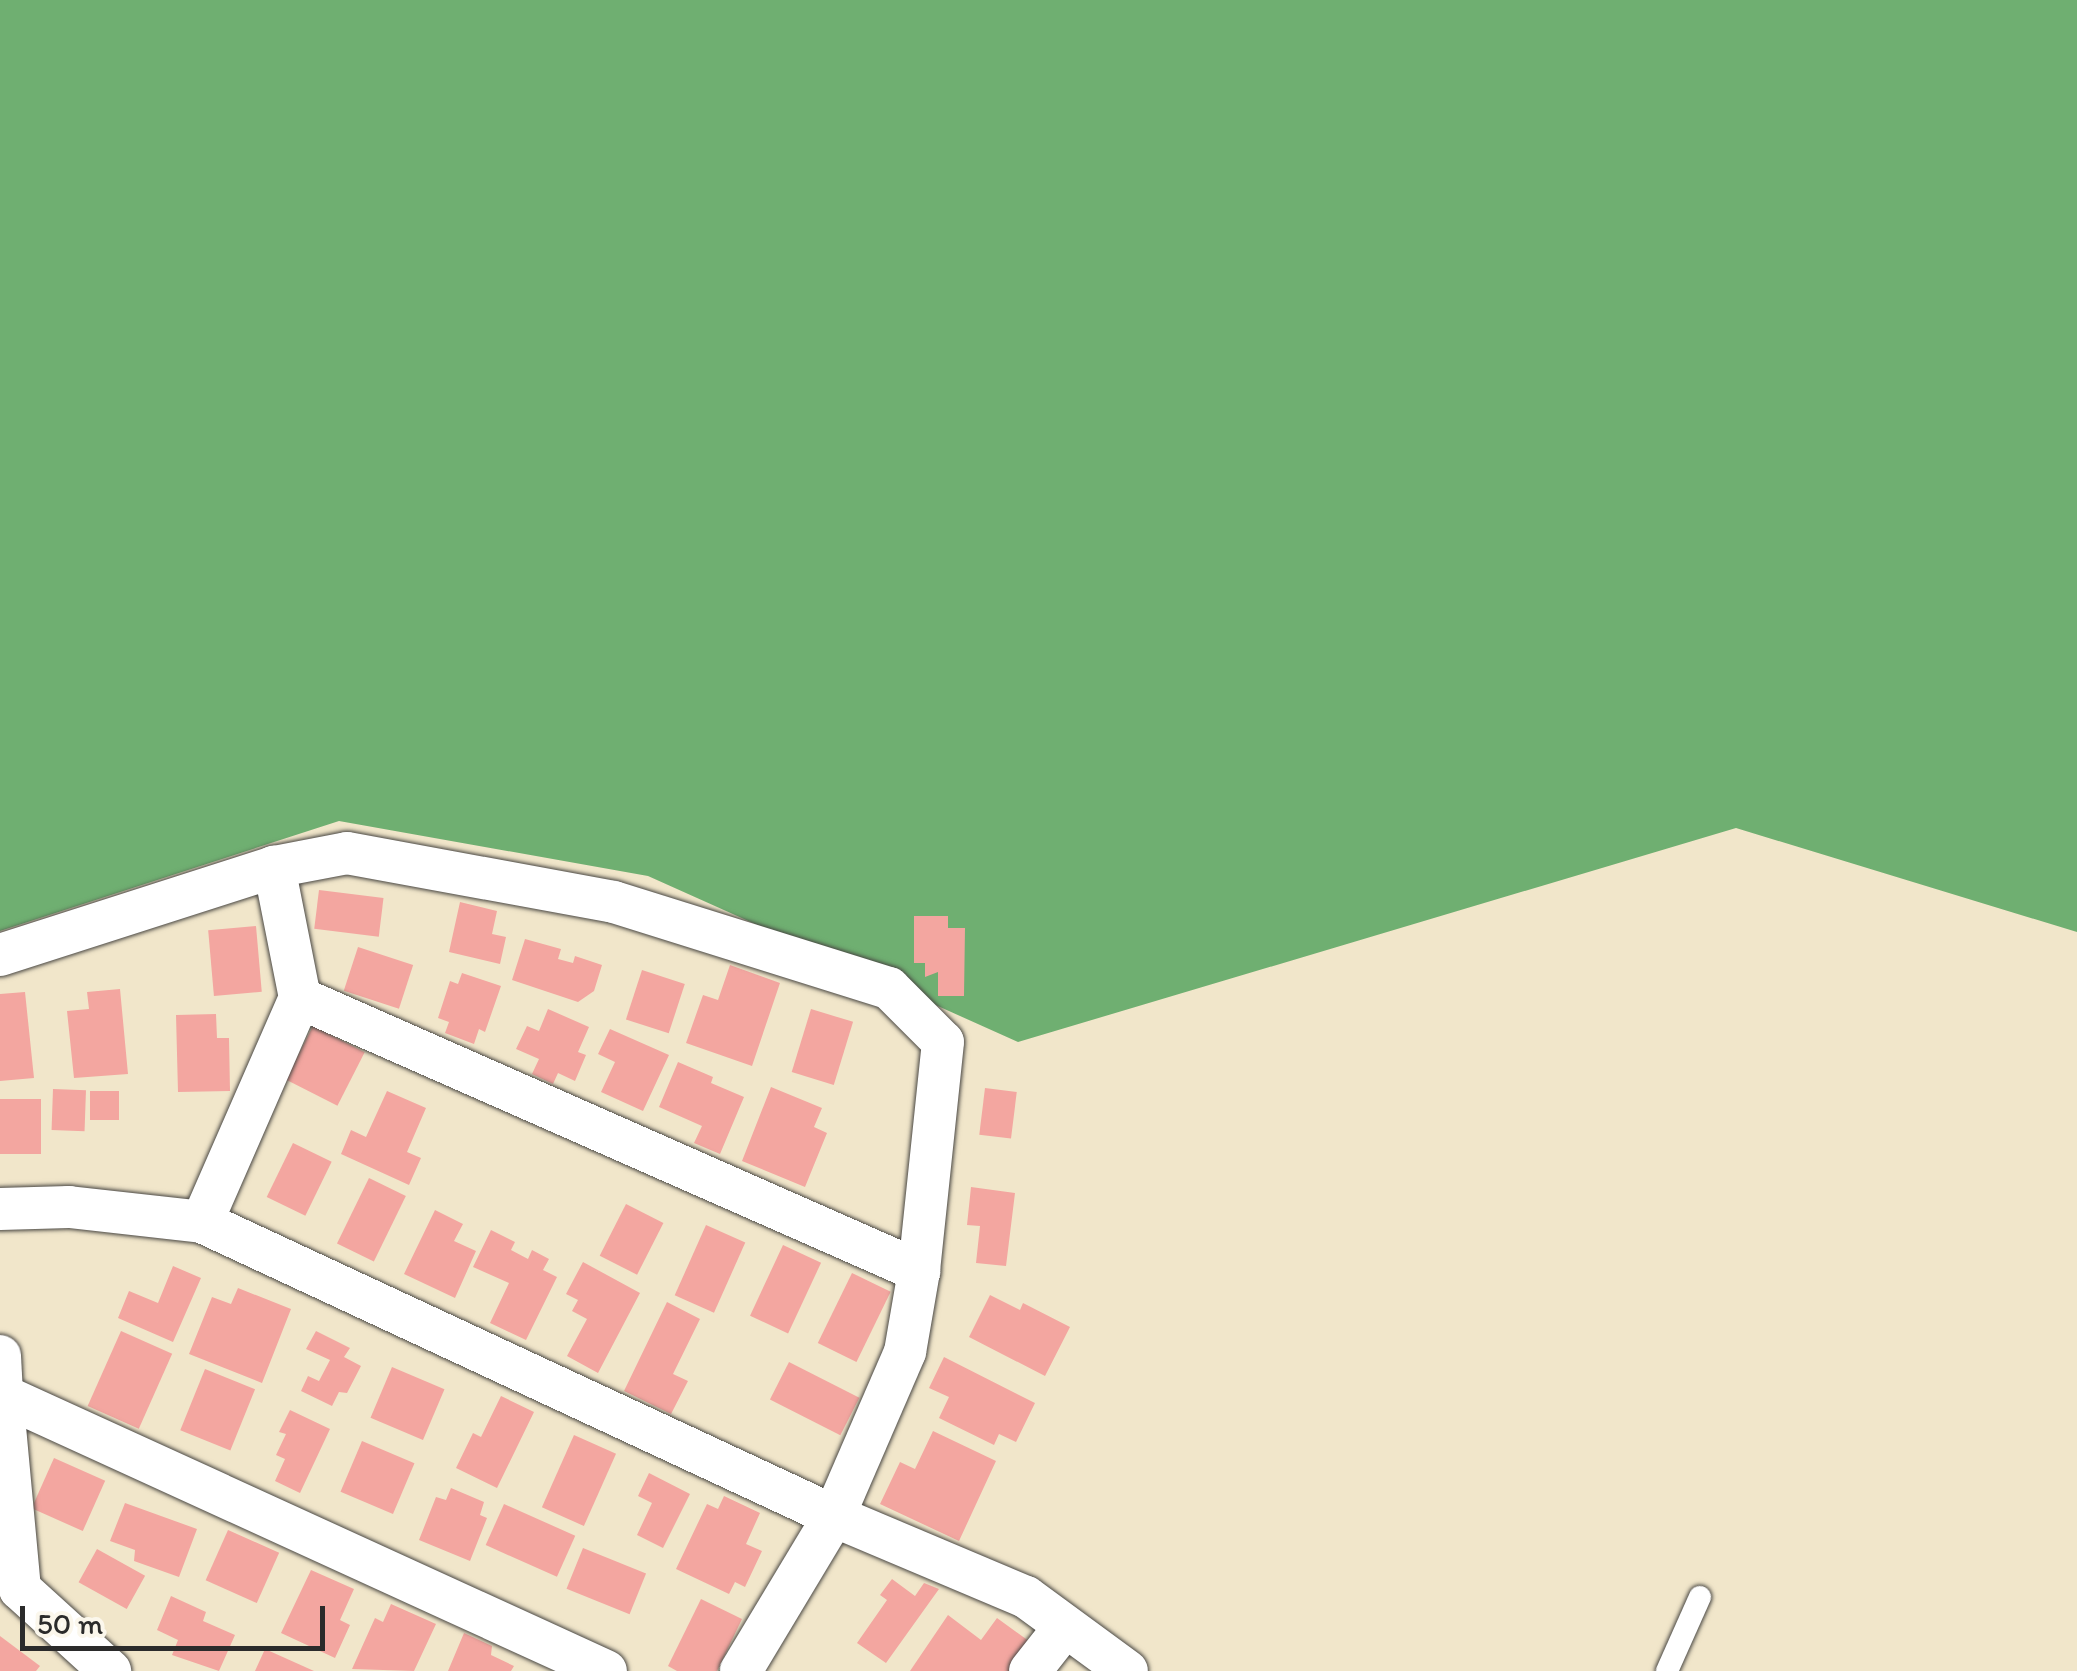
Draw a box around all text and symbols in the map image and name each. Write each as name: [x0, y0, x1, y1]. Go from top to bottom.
scale bar: [25, 1586, 330, 1648]
text: 50 m: [37, 1605, 103, 1642]

